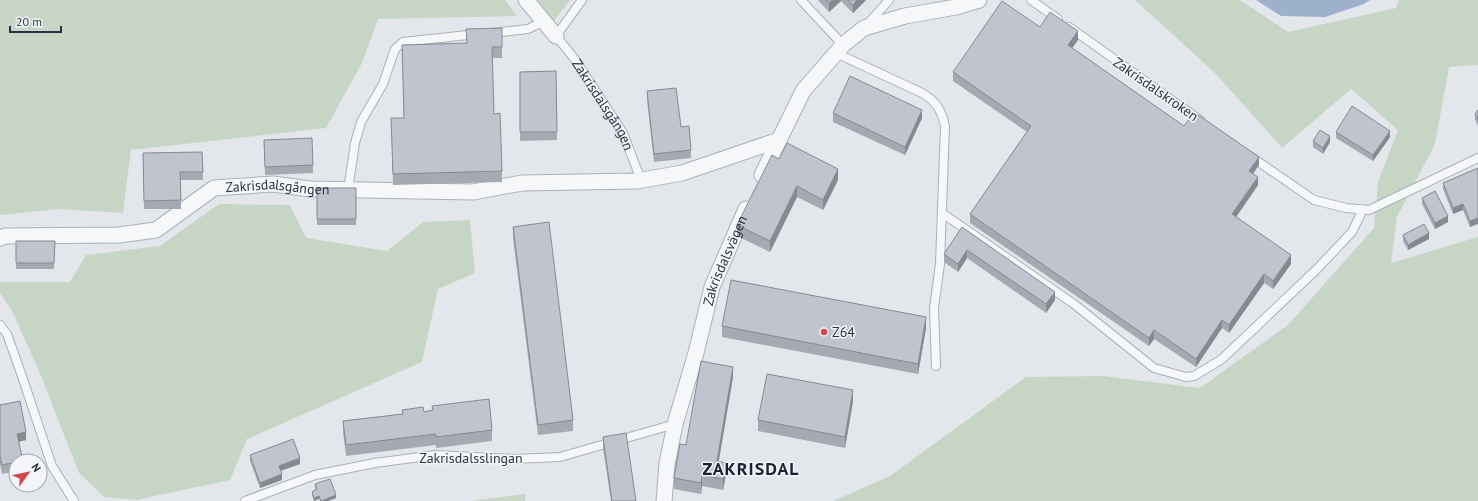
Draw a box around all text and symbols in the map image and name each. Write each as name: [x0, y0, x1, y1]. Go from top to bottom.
scale bar: [10, 8, 61, 34]
text: 20 m: [16, 14, 42, 29]
street label: Zakrisdalskroken: [1110, 53, 1202, 125]
street label: Zakrisdalsgången: [568, 56, 638, 153]
street label: Zakrisdalsgången: [225, 175, 330, 198]
street label: Zakrisdalsvägen: [699, 213, 751, 307]
place label: Z64: [832, 323, 855, 341]
marker: Z64: [819, 327, 829, 337]
street label: Zakrisdalsslingan: [419, 449, 523, 467]
north arrow: [8, 453, 48, 493]
district label: ZAKRISDAL: [702, 457, 800, 480]
text: N: [29, 461, 44, 474]

